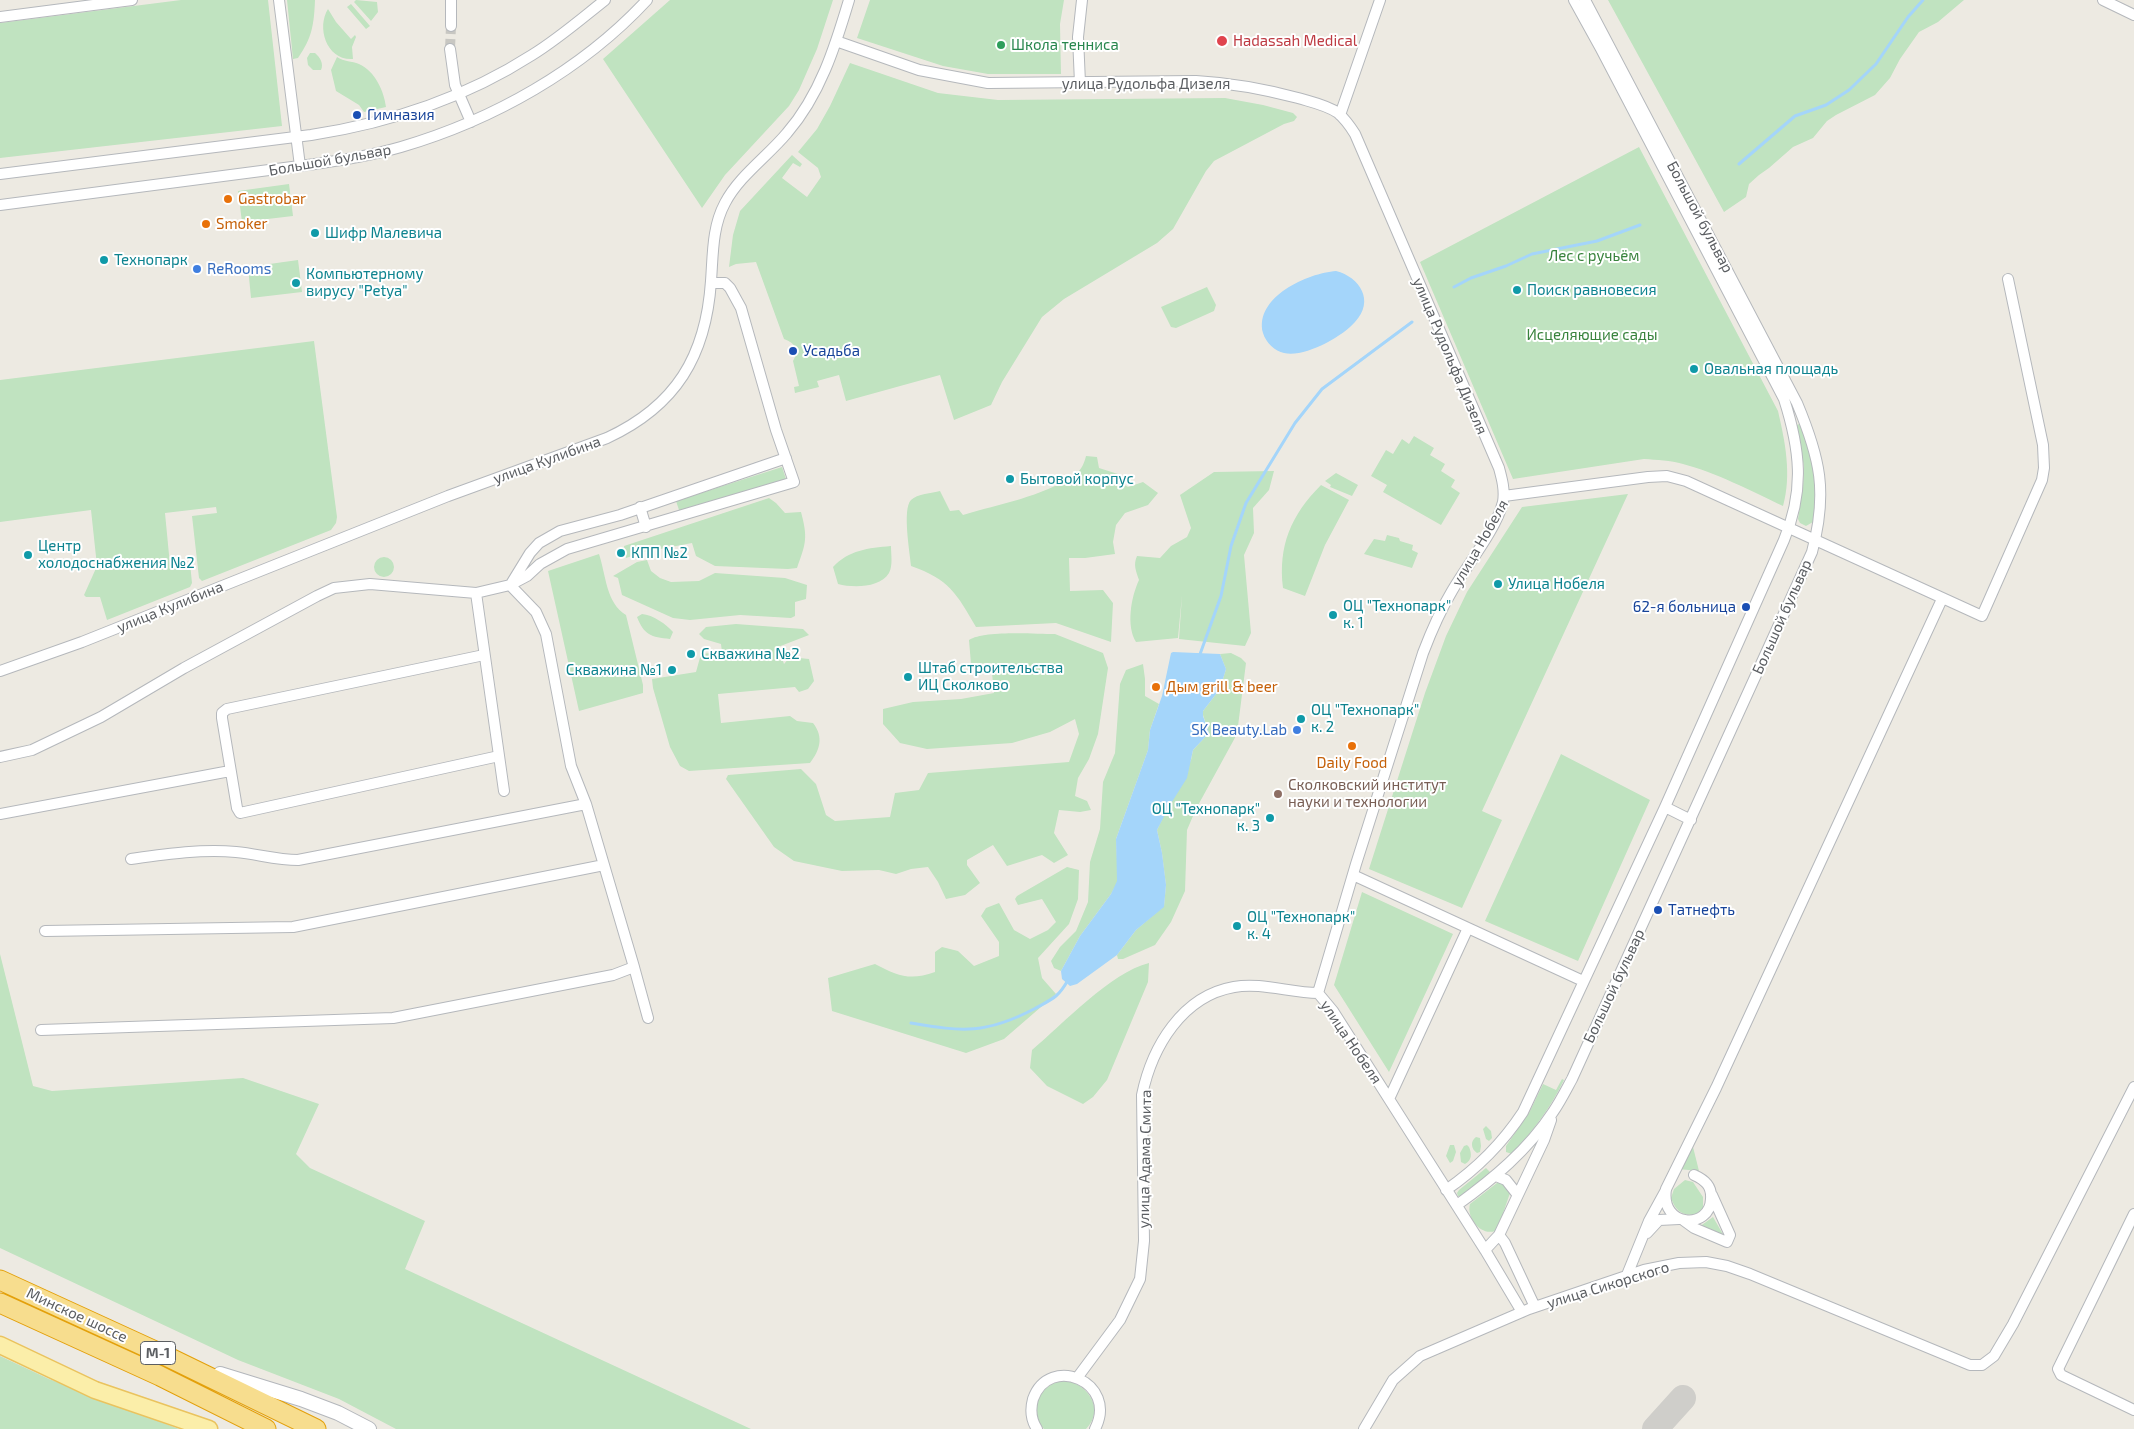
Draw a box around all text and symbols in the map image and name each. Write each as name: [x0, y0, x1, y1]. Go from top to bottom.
place label: Hadassah Medical: [1233, 32, 1357, 50]
marker: Hadassah Medical: [1215, 34, 1229, 48]
place label: Школа тенниса: [1011, 36, 1119, 54]
marker: Школа тенниса: [995, 39, 1007, 51]
street label: улица Рудольфа Дизеля: [1062, 75, 1230, 93]
place label: Гимназия: [367, 106, 435, 124]
marker: Гимназия: [351, 109, 363, 121]
street label: Большой бульвар: [267, 140, 393, 180]
street label: Большой бульвар: [1663, 158, 1737, 276]
place label: Gastrobar: [238, 190, 306, 208]
marker: Gastrobar: [222, 193, 234, 205]
place label: Smoker: [216, 215, 268, 233]
marker: Smoker: [200, 218, 212, 230]
place label: Шифр Малевича: [325, 224, 442, 242]
marker: Шифр Малевича: [309, 227, 321, 239]
park label: Лес с ручьём: [1548, 247, 1640, 265]
place label: Технопарк: [114, 251, 188, 269]
marker: Технопарк: [98, 254, 110, 266]
place label: ReRooms: [207, 260, 271, 278]
marker: ReRooms: [191, 263, 203, 275]
place label: Компьютерному вирусу "Petya": [306, 265, 424, 300]
street label: улица Рудольфа Дизеля: [1409, 275, 1491, 437]
marker: Компьютерному вирусу "Petya": [290, 277, 302, 289]
place label: Поиск равновесия: [1527, 281, 1657, 299]
marker: Поиск равновесия: [1511, 284, 1523, 296]
park label: Исцеляющие сады: [1526, 326, 1658, 344]
place label: Усадьба: [803, 342, 860, 360]
marker: Усадьба: [787, 345, 799, 357]
place label: Овальная площадь: [1704, 360, 1838, 378]
marker: Овальная площадь: [1688, 363, 1700, 375]
street label: улица Кулибина: [491, 432, 603, 488]
place label: Бытовой корпус: [1020, 470, 1134, 488]
marker: Бытовой корпус: [1004, 473, 1016, 485]
street label: улица Нобеля: [1448, 496, 1512, 590]
place label: Центр холодоснабжения №2: [38, 537, 195, 572]
place label: КПП №2: [631, 544, 688, 562]
marker: КПП №2: [615, 547, 627, 559]
marker: Центр холодоснабжения №2: [22, 549, 34, 561]
street label: Большой бульвар: [1749, 557, 1815, 677]
place label: Улица Нобеля: [1508, 575, 1605, 593]
street label: улица Кулибина: [114, 577, 226, 637]
marker: Улица Нобеля: [1492, 578, 1504, 590]
place label: ОЦ "Технопарк" к. 1: [1343, 597, 1451, 632]
place label: 62-я больница: [1633, 598, 1736, 616]
marker: 62-я больница: [1740, 601, 1752, 613]
marker: ОЦ "Технопарк" к. 1: [1327, 609, 1339, 621]
place label: Скважина №2: [701, 645, 800, 663]
marker: Скважина №2: [685, 648, 697, 660]
place label: Штаб строительства ИЦ Сколково: [918, 659, 1063, 694]
place label: Скважина №1: [566, 661, 662, 679]
marker: Скважина №1: [666, 664, 678, 676]
marker: Штаб строительства ИЦ Сколково: [902, 671, 914, 683]
place label: Дым grill & beer: [1166, 678, 1278, 696]
marker: Дым grill & beer: [1150, 681, 1162, 693]
place label: ОЦ "Технопарк" к. 2: [1311, 701, 1419, 736]
marker: ОЦ "Технопарк" к. 2: [1295, 713, 1307, 725]
place label: SK Beauty.Lab: [1191, 721, 1287, 739]
marker: SK Beauty.Lab: [1291, 724, 1303, 736]
marker: Daily Food: [1346, 740, 1358, 752]
place label: Daily Food: [1317, 754, 1387, 772]
place label: Сколковский институт науки и технологии: [1288, 776, 1446, 811]
marker: Сколковский институт науки и технологии: [1272, 788, 1284, 800]
place label: ОЦ "Технопарк" к. 3: [1152, 800, 1260, 835]
marker: ОЦ "Технопарк" к. 3: [1264, 812, 1276, 824]
place label: Татнефть: [1668, 901, 1735, 919]
marker: Татнефть: [1652, 904, 1664, 916]
place label: ОЦ "Технопарк" к. 4: [1247, 908, 1355, 943]
marker: ОЦ "Технопарк" к. 4: [1231, 920, 1243, 932]
street label: Большой бульвар: [1580, 926, 1648, 1046]
street label: улица Нобеля: [1316, 997, 1386, 1087]
street label: улица Адама Смита: [1135, 1090, 1155, 1228]
street label: улица Сикорского: [1545, 1258, 1671, 1312]
street label: Минское шоссе: [24, 1284, 130, 1346]
road number: М-1: [140, 1342, 176, 1365]

